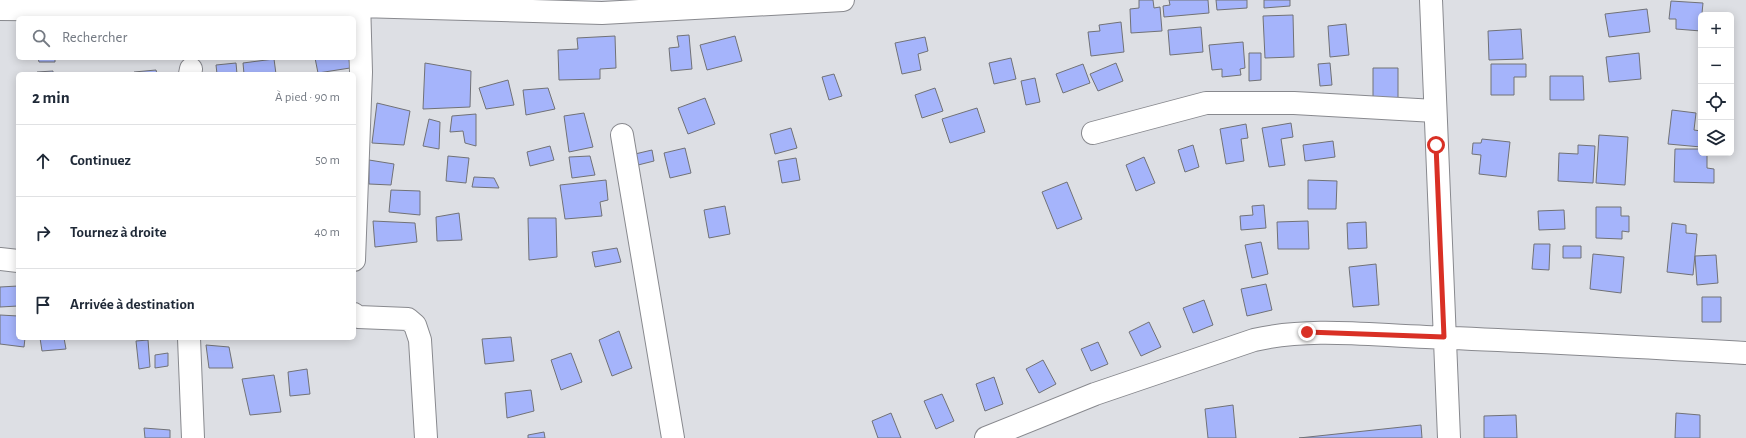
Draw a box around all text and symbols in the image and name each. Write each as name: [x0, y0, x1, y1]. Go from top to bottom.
map controls: [1698, 12, 1734, 156]
button: +: [1698, 12, 1734, 48]
search box: [16, 16, 356, 60]
icon: search: [30, 27, 52, 49]
text: Rechercher: [62, 30, 127, 45]
button: −: [1698, 48, 1734, 84]
button: locate: [1698, 84, 1734, 120]
text: 2 min: [32, 89, 70, 106]
text: À pied · 90 m: [275, 91, 340, 104]
button: layers: [1698, 120, 1734, 156]
route start: [1427, 136, 1445, 154]
icon: ahead: [32, 150, 54, 172]
text: Continuez: [70, 153, 131, 168]
text: 50 m: [315, 154, 340, 167]
icon: right: [32, 222, 54, 244]
text: Tournez à droite: [70, 225, 167, 240]
text: 40 m: [314, 226, 340, 239]
icon: arrive: [32, 294, 54, 316]
text: Arrivée à destination: [70, 297, 195, 312]
route end: [1298, 323, 1316, 341]

